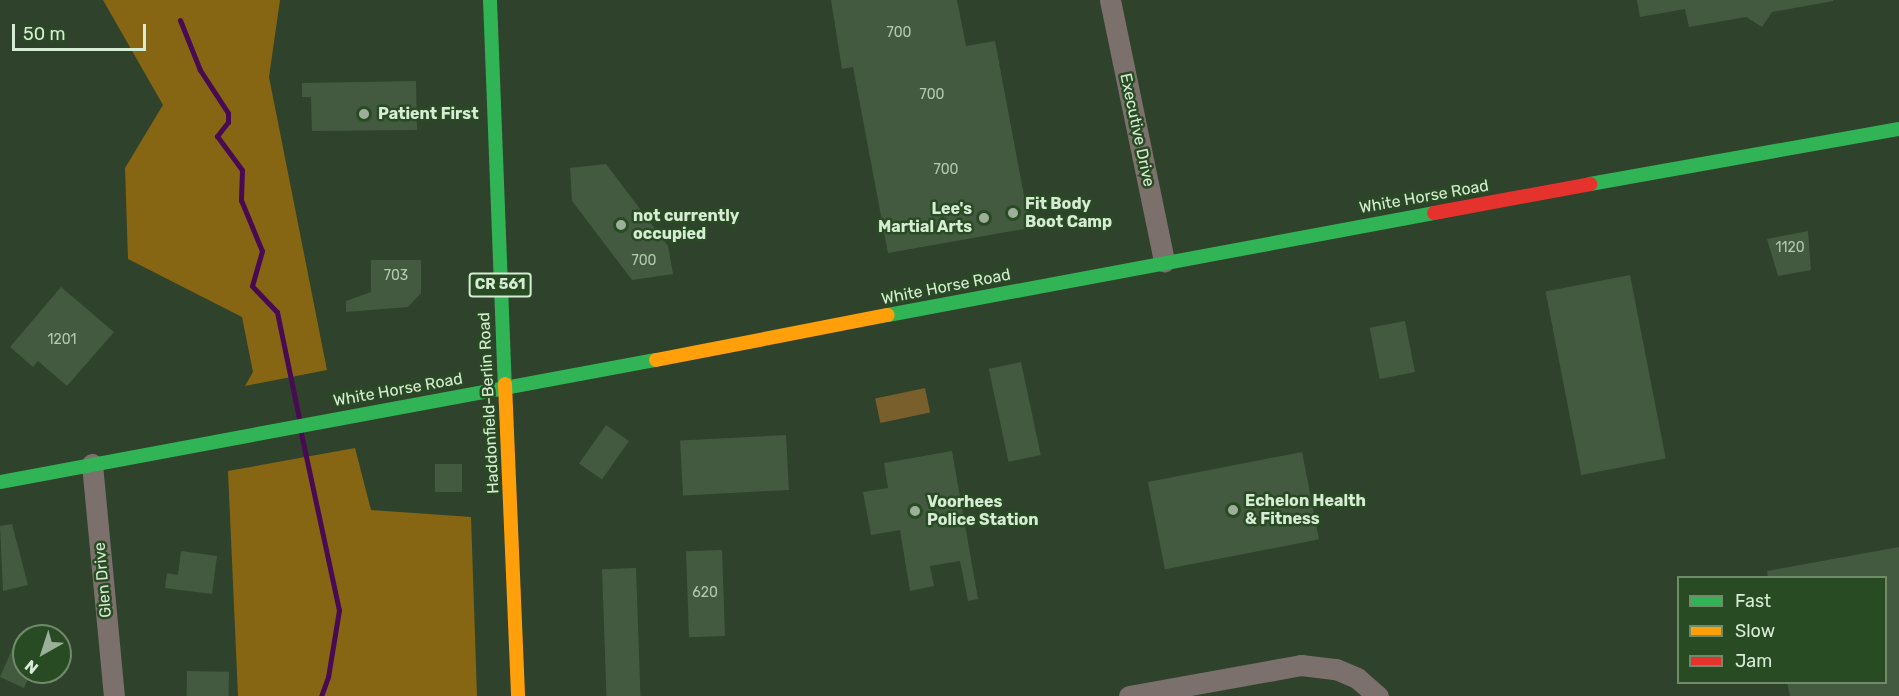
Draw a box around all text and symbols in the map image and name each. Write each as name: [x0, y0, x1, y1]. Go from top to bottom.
scale bar: [15, 12, 148, 50]
text: 50 m: [23, 23, 66, 45]
house number: 700: [887, 25, 911, 41]
street label: Executive Drive: [1116, 71, 1158, 189]
house number: 700: [920, 87, 944, 103]
place label: Patient First: [378, 104, 479, 124]
marker: Patient First: [355, 105, 373, 123]
house number: 700: [934, 162, 958, 178]
street label: White Horse Road: [1358, 176, 1490, 218]
place label: Fit Body Boot Camp: [1025, 194, 1112, 232]
place label: Lee's Martial Arts: [878, 199, 972, 237]
place label: not currently occupied: [633, 206, 739, 244]
marker: Fit Body Boot Camp: [1006, 206, 1020, 220]
marker: Lee's Martial Arts: [977, 211, 991, 225]
marker: not currently occupied: [614, 218, 628, 232]
house number: 1120: [1775, 240, 1805, 256]
house number: 700: [632, 253, 656, 269]
street label: White Horse Road: [880, 265, 1012, 309]
house number: 703: [384, 268, 408, 284]
road number: CR 561: [468, 273, 532, 297]
street label: Haddonfield-Berlin Road: [475, 312, 503, 494]
house number: 1201: [47, 332, 77, 348]
street label: White Horse Road: [332, 369, 464, 411]
place label: Echelon Health & Fitness: [1245, 491, 1366, 529]
place label: Voorhees Police Station: [927, 492, 1039, 530]
marker: Echelon Health & Fitness: [1226, 503, 1240, 517]
marker: Voorhees Police Station: [908, 504, 922, 518]
street label: Glen Drive: [90, 541, 116, 619]
legend: [1677, 576, 1887, 684]
house number: 620: [692, 585, 718, 601]
text: Fast: [1735, 590, 1771, 612]
text: Slow: [1735, 620, 1775, 642]
north arrow: [12, 624, 72, 684]
text: Jam: [1735, 650, 1772, 672]
text: N: [21, 656, 42, 678]

